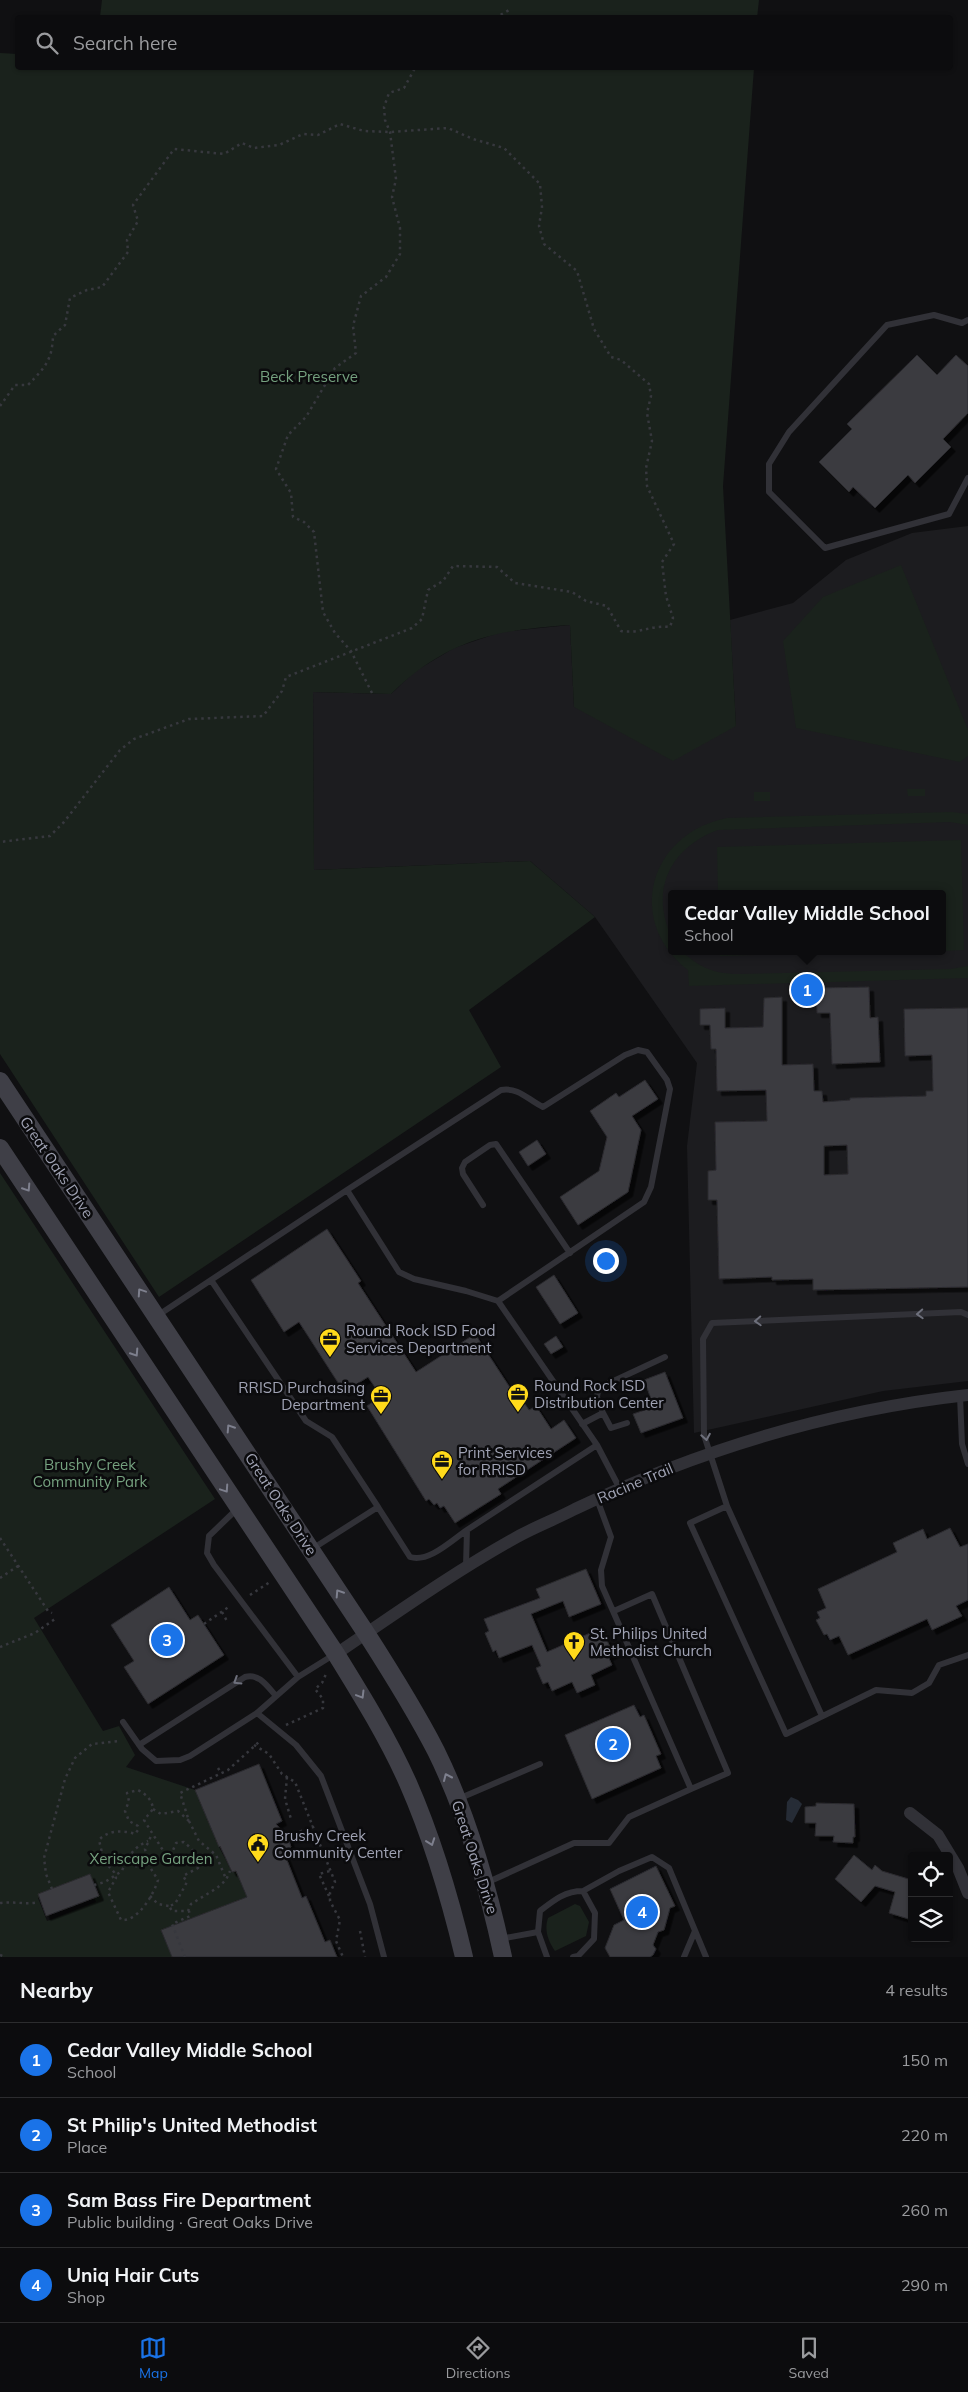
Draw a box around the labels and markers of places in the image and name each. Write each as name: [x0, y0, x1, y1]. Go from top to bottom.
pin: 1: [791, 971, 823, 1009]
place label: Round Rock ISD Food Services Department: [346, 1321, 496, 1357]
office icon: Round Rock ISD Food Services Department: [318, 1327, 342, 1358]
place label: Round Rock ISD Distribution Center: [534, 1376, 664, 1412]
place label: RRISD Purchasing Department: [238, 1378, 365, 1414]
office icon: Round Rock ISD Distribution Center: [506, 1382, 530, 1413]
office icon: RRISD Purchasing Department: [369, 1384, 393, 1415]
place label: Print Services for RRISD: [458, 1443, 552, 1479]
office icon: Print Services for RRISD: [430, 1449, 454, 1480]
pin: 3: [151, 1621, 183, 1659]
place label: St. Philips United Methodist Church: [590, 1624, 712, 1660]
church icon: St. Philips United Methodist Church: [562, 1630, 586, 1661]
pin: 2: [597, 1725, 629, 1763]
place label: Brushy Creek Community Center: [274, 1826, 403, 1862]
public building icon: Brushy Creek Community Center: [246, 1832, 270, 1863]
pin: 4: [626, 1893, 658, 1931]

